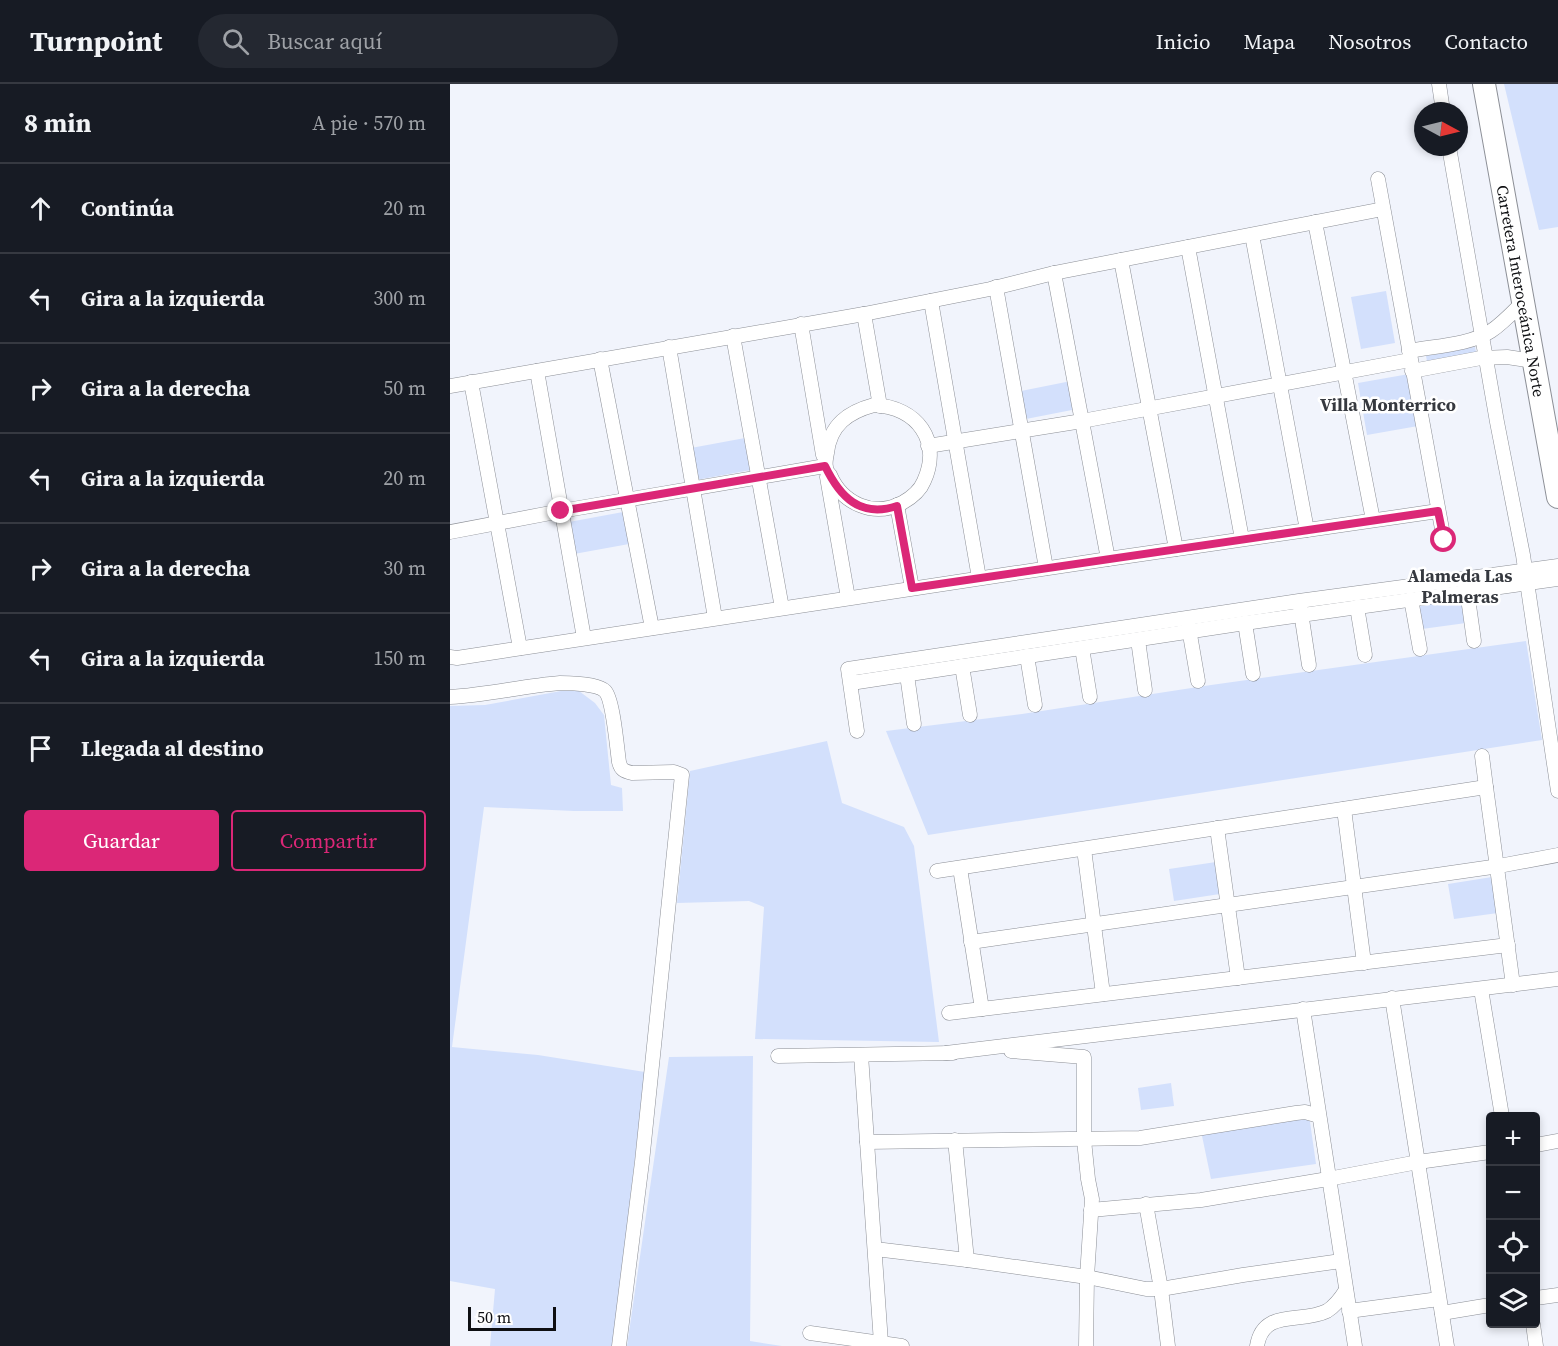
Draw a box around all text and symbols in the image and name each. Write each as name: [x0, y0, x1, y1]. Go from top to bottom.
search box: [198, 14, 618, 68]
text: Turnpoint: [30, 22, 162, 60]
icon: search: [219, 25, 252, 58]
text: Buscar aquí: [267, 26, 382, 56]
text: Inicio: [1156, 27, 1210, 56]
text: Mapa: [1243, 27, 1295, 56]
text: Nosotros: [1328, 27, 1411, 56]
text: Contacto: [1444, 27, 1528, 56]
north arrow: [1414, 102, 1468, 156]
text: 8 min: [24, 105, 91, 141]
text: A pie · 570 m: [312, 109, 426, 137]
street label: Carretera Interoceánica Norte: [1492, 183, 1550, 399]
icon: ahead: [24, 192, 57, 225]
text: Continúa: [81, 193, 174, 223]
text: 20 m: [383, 194, 426, 222]
icon: left: [24, 282, 57, 315]
text: Gira a la izquierda: [81, 283, 265, 313]
text: 300 m: [373, 284, 426, 312]
icon: right: [24, 372, 57, 405]
text: Gira a la derecha: [81, 373, 250, 403]
text: 50 m: [383, 374, 426, 402]
district label: Villa Monterrico: [1320, 392, 1456, 417]
icon: left: [24, 462, 57, 495]
text: Gira a la izquierda: [81, 463, 265, 493]
text: 20 m: [383, 464, 426, 492]
route end: [547, 497, 573, 523]
route start: [1430, 526, 1456, 552]
icon: right: [24, 552, 57, 585]
text: Gira a la derecha: [81, 553, 250, 583]
text: 30 m: [383, 554, 426, 582]
district label: Alameda Las Palmeras: [1407, 563, 1513, 609]
icon: left: [24, 642, 57, 675]
text: Gira a la izquierda: [81, 643, 265, 673]
text: 150 m: [373, 644, 426, 672]
icon: arrive: [24, 732, 57, 765]
text: Llegada al destino: [81, 733, 264, 763]
button: Guardar: [24, 810, 219, 871]
button: Compartir: [231, 810, 426, 871]
map controls: [1486, 1112, 1540, 1328]
button: +: [1486, 1112, 1540, 1166]
button: −: [1486, 1166, 1540, 1220]
button: locate: [1486, 1220, 1540, 1274]
button: layers: [1486, 1274, 1540, 1328]
scale bar: [468, 1304, 556, 1332]
text: 50 m: [477, 1306, 511, 1328]

